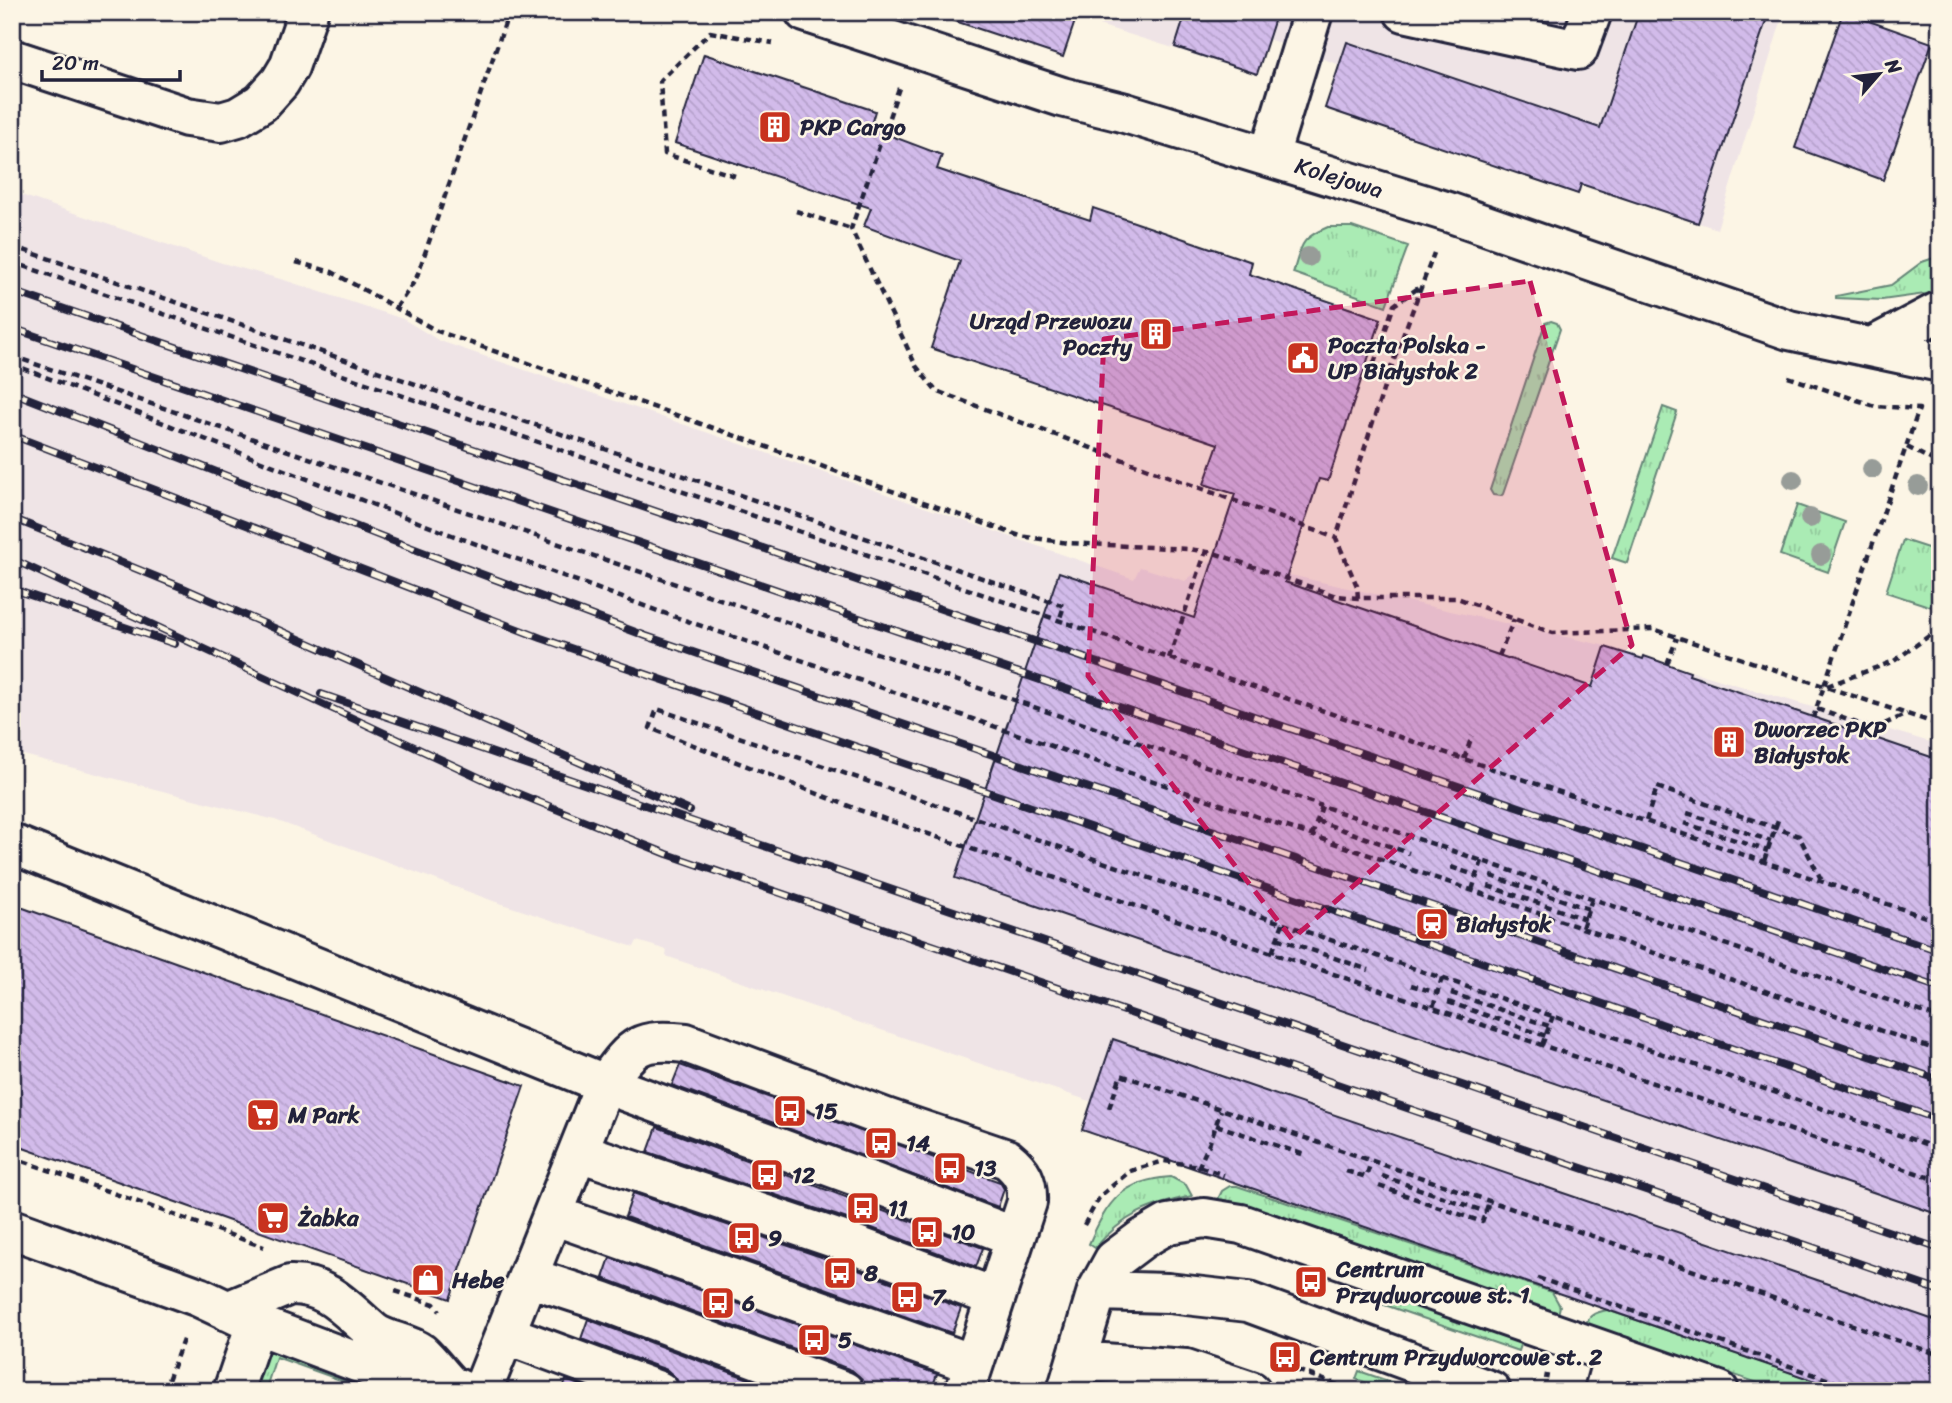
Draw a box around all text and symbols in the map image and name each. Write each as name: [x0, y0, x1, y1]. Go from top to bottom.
scale bar: [42, 38, 180, 82]
north arrow: [1843, 38, 1913, 108]
text: 20 m: [52, 44, 99, 82]
text: N: [1875, 52, 1912, 81]
place label: PKP Cargo: [800, 107, 906, 148]
building icon: PKP Cargo: [756, 108, 794, 146]
street label: Kolejowa: [1290, 145, 1388, 211]
place label: Urząd Przewozu Poczty: [970, 301, 1133, 368]
building icon: Urząd Przewozu Poczty: [1137, 315, 1175, 353]
place label: Poczta Polska - UP Białystok 2: [1328, 325, 1486, 392]
public building icon: Poczta Polska - UP Białystok 2: [1284, 339, 1322, 377]
place label: Dworzec PKP Białystok: [1754, 709, 1887, 776]
building icon: Dworzec PKP Białystok: [1710, 723, 1748, 761]
place label: Białystok: [1456, 904, 1552, 945]
station icon: Białystok: [1413, 905, 1451, 943]
place label: 15: [814, 1091, 838, 1132]
bus stop icon: 15: [771, 1092, 809, 1130]
place label: M Park: [287, 1095, 360, 1136]
supermarket icon: M Park: [244, 1096, 282, 1134]
place label: 14: [906, 1123, 931, 1164]
bus stop icon: 14: [862, 1124, 900, 1162]
place label: 13: [974, 1148, 997, 1189]
bus stop icon: 13: [931, 1149, 969, 1187]
place label: 12: [792, 1155, 816, 1196]
bus stop icon: 12: [748, 1156, 786, 1194]
place label: 11: [888, 1188, 908, 1229]
bus stop icon: 11: [844, 1189, 882, 1227]
place label: Żabka: [297, 1198, 360, 1239]
supermarket icon: Żabka: [254, 1199, 292, 1237]
place label: 10: [951, 1212, 976, 1253]
bus stop icon: 10: [908, 1213, 946, 1251]
place label: 9: [768, 1218, 782, 1259]
bus stop icon: 9: [725, 1219, 763, 1257]
place label: Centrum Przydworcowe st. 1: [1335, 1249, 1530, 1316]
place label: 8: [863, 1253, 878, 1294]
bus stop icon: 8: [821, 1254, 859, 1292]
place label: Hebe: [451, 1260, 505, 1301]
shop icon: Hebe: [409, 1261, 447, 1299]
bus stop icon: Centrum Przydworcowe st. 1: [1292, 1263, 1330, 1301]
place label: 7: [932, 1277, 947, 1318]
bus stop icon: 7: [888, 1278, 926, 1316]
place label: 6: [741, 1283, 755, 1324]
bus stop icon: 6: [699, 1284, 737, 1322]
place label: 5: [838, 1320, 852, 1361]
bus stop icon: 5: [795, 1321, 833, 1359]
place label: Centrum Przydworcowe st. 2: [1309, 1337, 1603, 1378]
bus stop icon: Centrum Przydworcowe st. 2: [1266, 1338, 1304, 1376]

